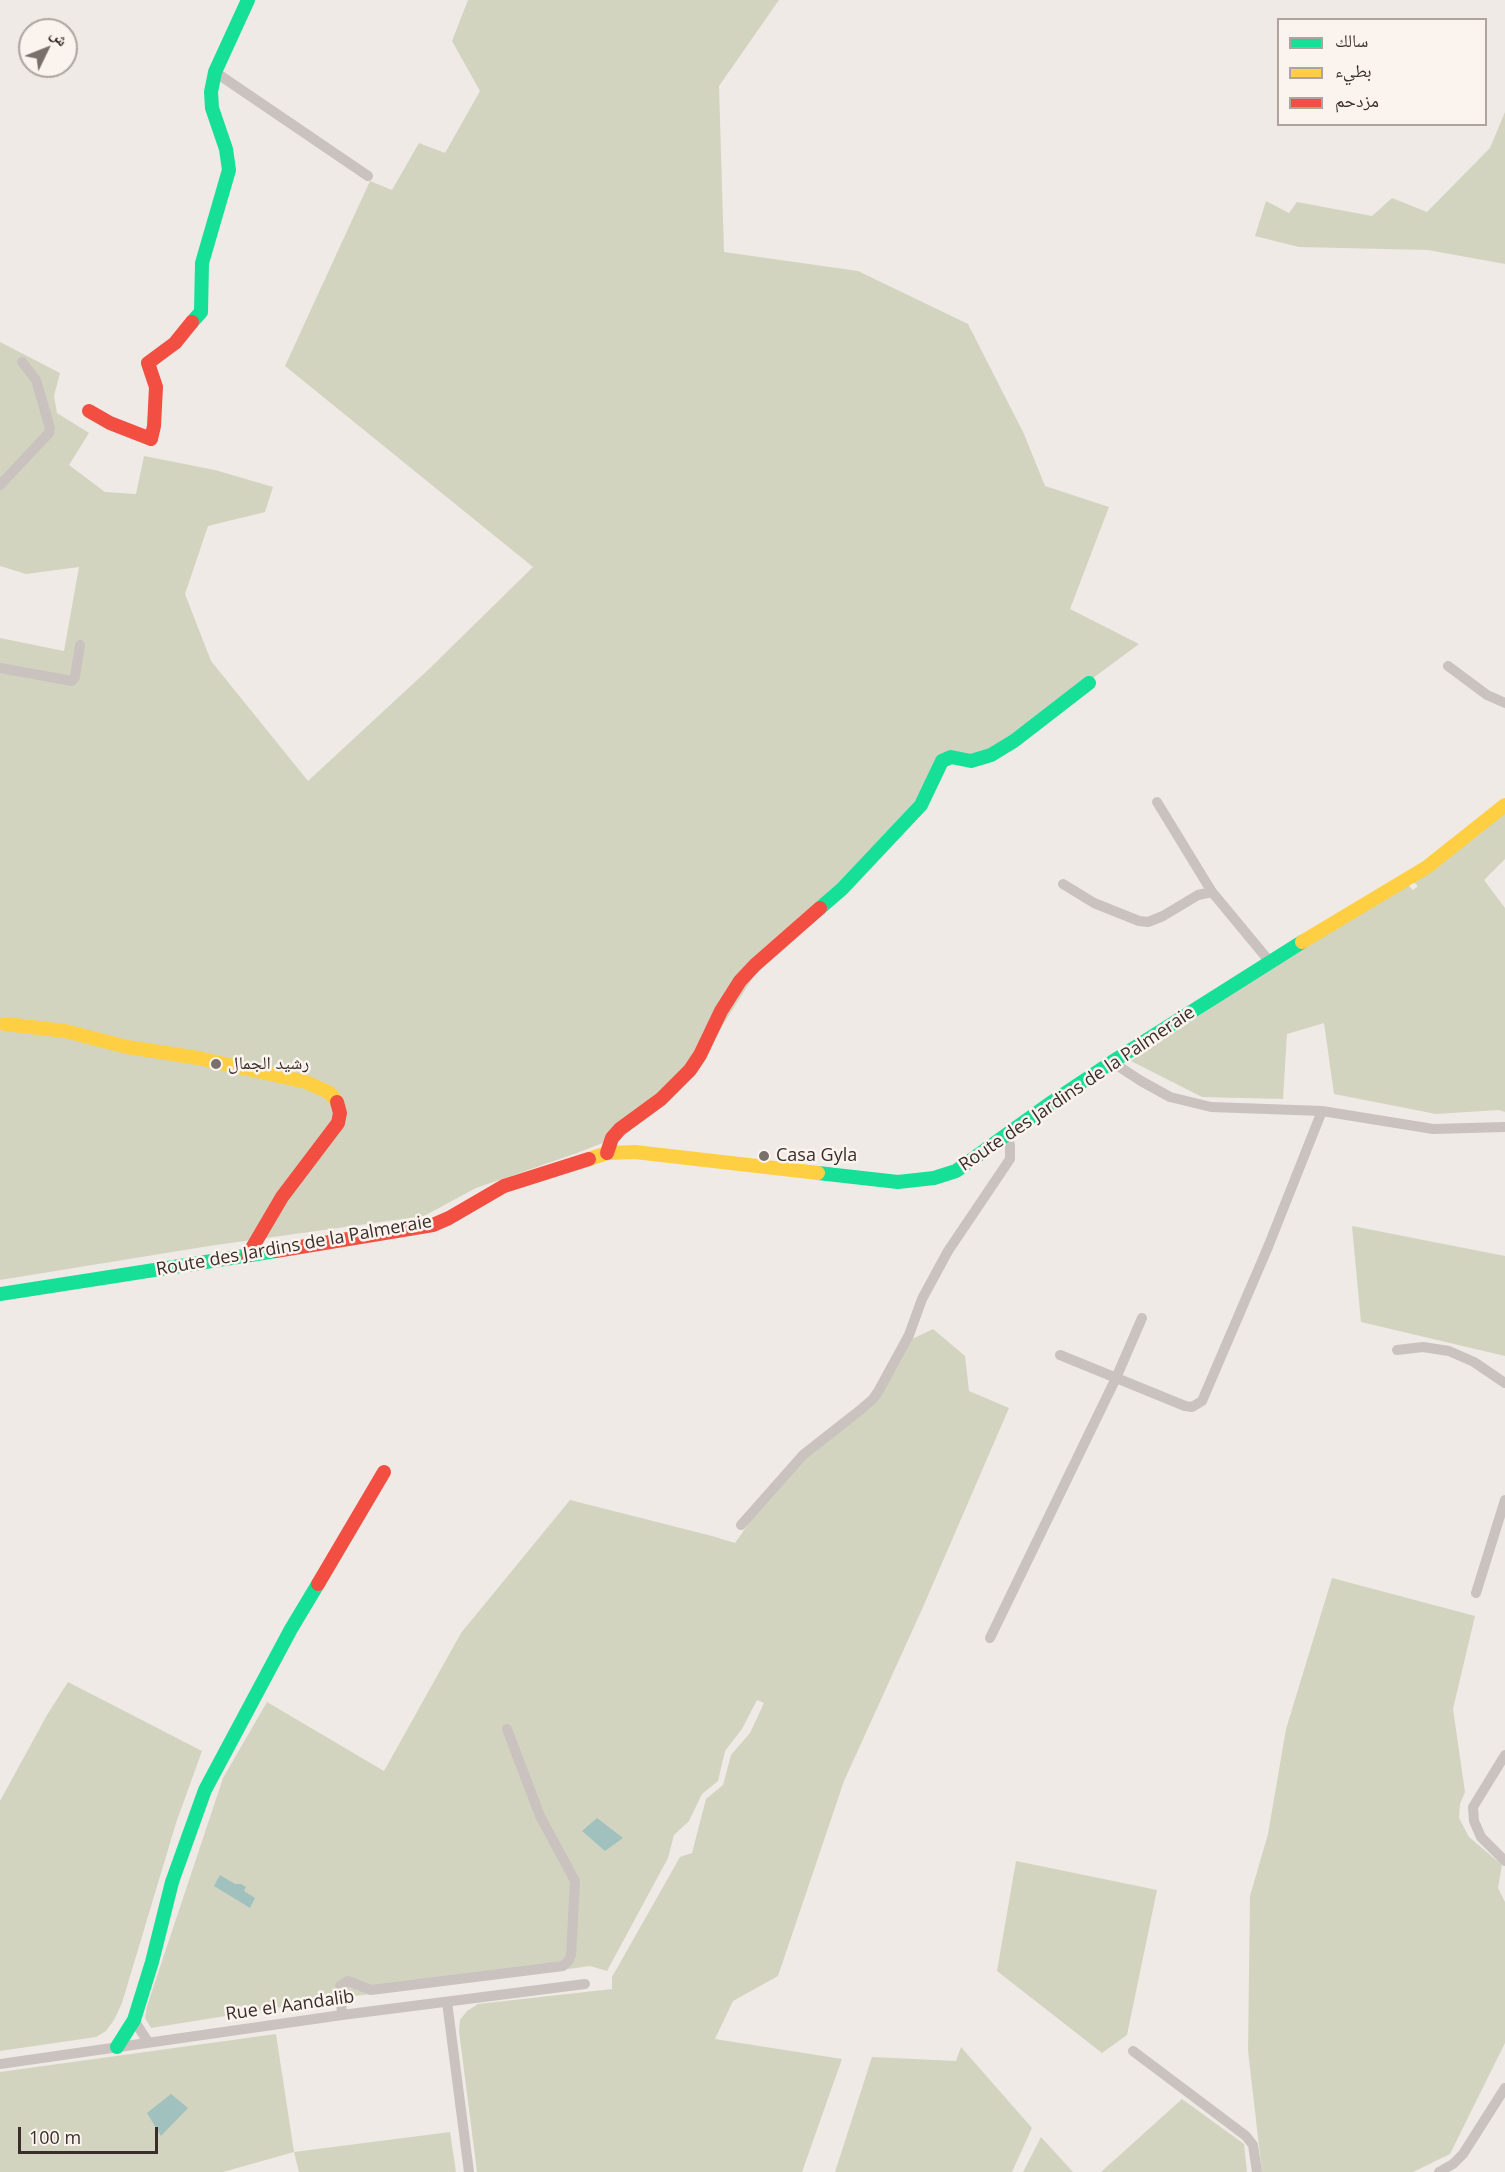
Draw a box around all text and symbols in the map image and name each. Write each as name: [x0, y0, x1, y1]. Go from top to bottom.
north arrow: [18, 18, 78, 78]
legend: [1277, 18, 1487, 126]
text: ش: [46, 23, 74, 51]
text: سالك: [1335, 28, 1368, 52]
text: بطيء: [1335, 58, 1372, 82]
text: مزدحم: [1335, 88, 1379, 112]
street label: Route des Jardins de la Palmeraie: [955, 1002, 1199, 1176]
place label: رشيد الجمال: [228, 1053, 309, 1075]
marker: رشيد الجمال: [209, 1057, 223, 1071]
place label: Casa Gyla: [776, 1145, 857, 1167]
marker: Casa Gyla: [757, 1149, 771, 1163]
street label: Route des Jardins de la Palmeraie: [154, 1211, 434, 1281]
street label: Rue el Aandalib: [224, 1986, 356, 2026]
scale bar: [21, 2115, 160, 2153]
text: 100 m: [29, 2125, 81, 2149]

